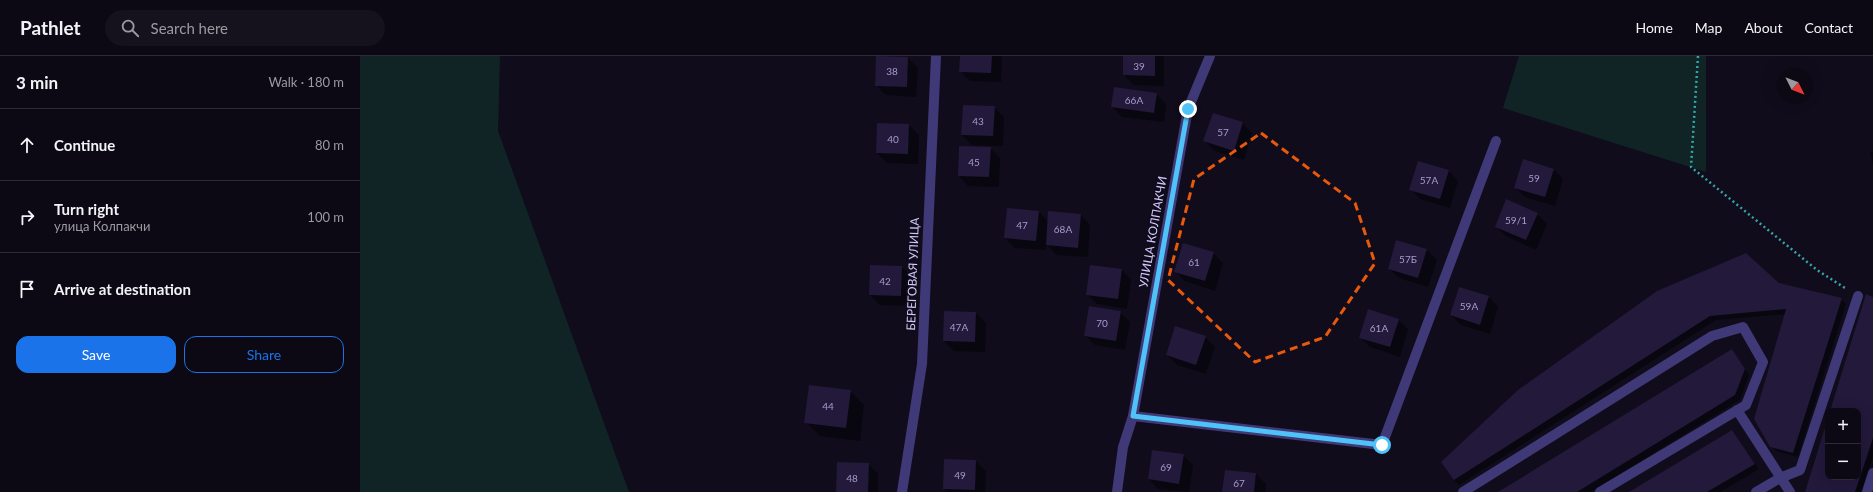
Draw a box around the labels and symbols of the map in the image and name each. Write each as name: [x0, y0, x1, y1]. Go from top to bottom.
house number: 39: [1133, 60, 1145, 72]
house number: 38: [886, 65, 898, 77]
north arrow: [1777, 68, 1813, 104]
house number: 66А: [1125, 94, 1143, 106]
route end: [1179, 100, 1197, 118]
house number: 43: [972, 115, 984, 127]
house number: 57: [1217, 126, 1229, 138]
house number: 40: [887, 133, 899, 145]
house number: 45: [968, 156, 980, 168]
house number: 59: [1528, 172, 1540, 184]
house number: 57А: [1420, 174, 1438, 186]
street label: УЛИЦА КОЛПАКЧИ: [1135, 175, 1170, 289]
house number: 59/1: [1505, 214, 1527, 226]
street label: БЕРЕГОВАЯ УЛИЦА: [903, 216, 922, 331]
house number: 47: [1016, 219, 1028, 231]
house number: 68А: [1054, 223, 1072, 235]
house number: 57Б: [1399, 253, 1417, 265]
house number: 61: [1188, 256, 1200, 268]
house number: 42: [879, 275, 891, 287]
house number: 59А: [1460, 300, 1478, 312]
house number: 70: [1096, 317, 1108, 329]
house number: 47А: [950, 321, 968, 333]
house number: 61А: [1370, 322, 1388, 334]
house number: 44: [822, 400, 834, 412]
route start: [1373, 436, 1391, 454]
house number: 69: [1160, 461, 1172, 473]
house number: 49: [954, 469, 966, 481]
house number: 48: [846, 472, 858, 484]
house number: 67: [1233, 477, 1245, 489]

